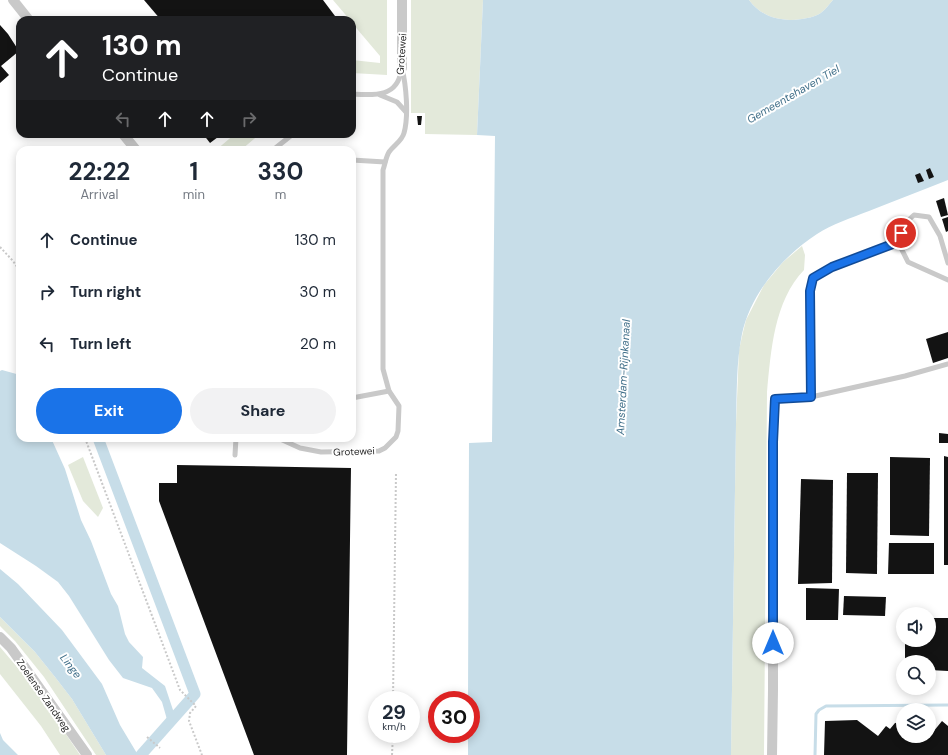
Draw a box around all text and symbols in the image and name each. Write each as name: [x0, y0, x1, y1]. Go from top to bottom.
text: 130 m: [102, 27, 182, 64]
icon: ahead: [36, 32, 88, 84]
street label: Grotewei: [394, 33, 409, 75]
water label: Gemeentehaven Tiel: [744, 62, 842, 126]
text: Continue: [102, 63, 178, 87]
icon: left: [112, 108, 134, 130]
icon: ahead: [154, 108, 176, 130]
icon: ahead: [196, 108, 218, 130]
icon: right: [238, 108, 260, 130]
text: 22:22: [69, 156, 130, 187]
text: 1: [189, 156, 198, 187]
text: 330: [258, 156, 303, 187]
text: Arrival: [80, 186, 118, 203]
text: min: [183, 186, 205, 203]
text: m: [275, 186, 286, 203]
pin: [884, 216, 918, 250]
icon: arrive: [890, 222, 912, 244]
icon: ahead: [36, 229, 58, 251]
text: Continue: [70, 230, 138, 250]
text: 130 m: [295, 230, 336, 250]
icon: right: [36, 281, 58, 303]
text: Turn right: [70, 282, 141, 302]
text: 30 m: [300, 282, 336, 302]
water label: Amsterdam-Rijnkanaal: [613, 318, 633, 436]
icon: left: [36, 333, 58, 355]
text: Turn left: [70, 334, 131, 354]
text: 20 m: [300, 334, 336, 354]
button: Exit: [36, 388, 182, 434]
button: Share: [190, 388, 336, 434]
street label: Grotewei: [333, 444, 375, 459]
map controls: [896, 607, 936, 743]
button: sound: [896, 607, 936, 647]
position arrow: [752, 622, 794, 664]
water label: Linge: [57, 651, 85, 681]
button: search: [896, 655, 936, 695]
street label: Zoelense Zandweg: [14, 657, 74, 734]
speed limit sign: 30: [428, 691, 480, 743]
text: 29: [382, 699, 406, 725]
button: layers: [896, 703, 936, 743]
text: km/h: [382, 720, 406, 733]

